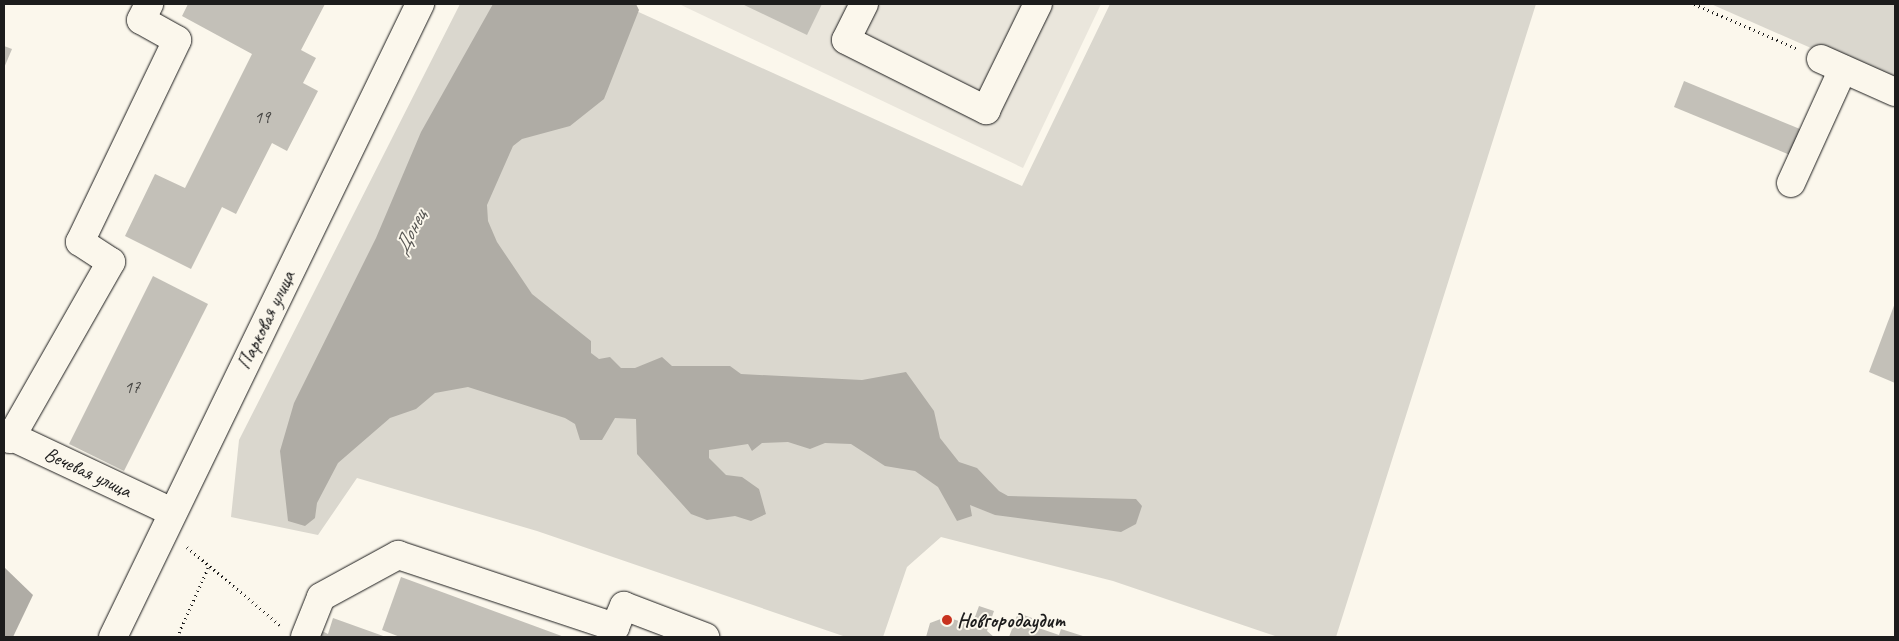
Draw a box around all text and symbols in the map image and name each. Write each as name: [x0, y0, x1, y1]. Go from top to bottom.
house number: 19: [254, 106, 270, 128]
water label: Донец: [388, 206, 432, 258]
street label: Парковая улица: [232, 266, 300, 374]
house number: 17: [124, 376, 140, 398]
street label: Вечевая улица: [40, 441, 136, 503]
place label: Новгородаудит: [957, 608, 1065, 632]
marker: Новгородаудит: [941, 614, 953, 626]

